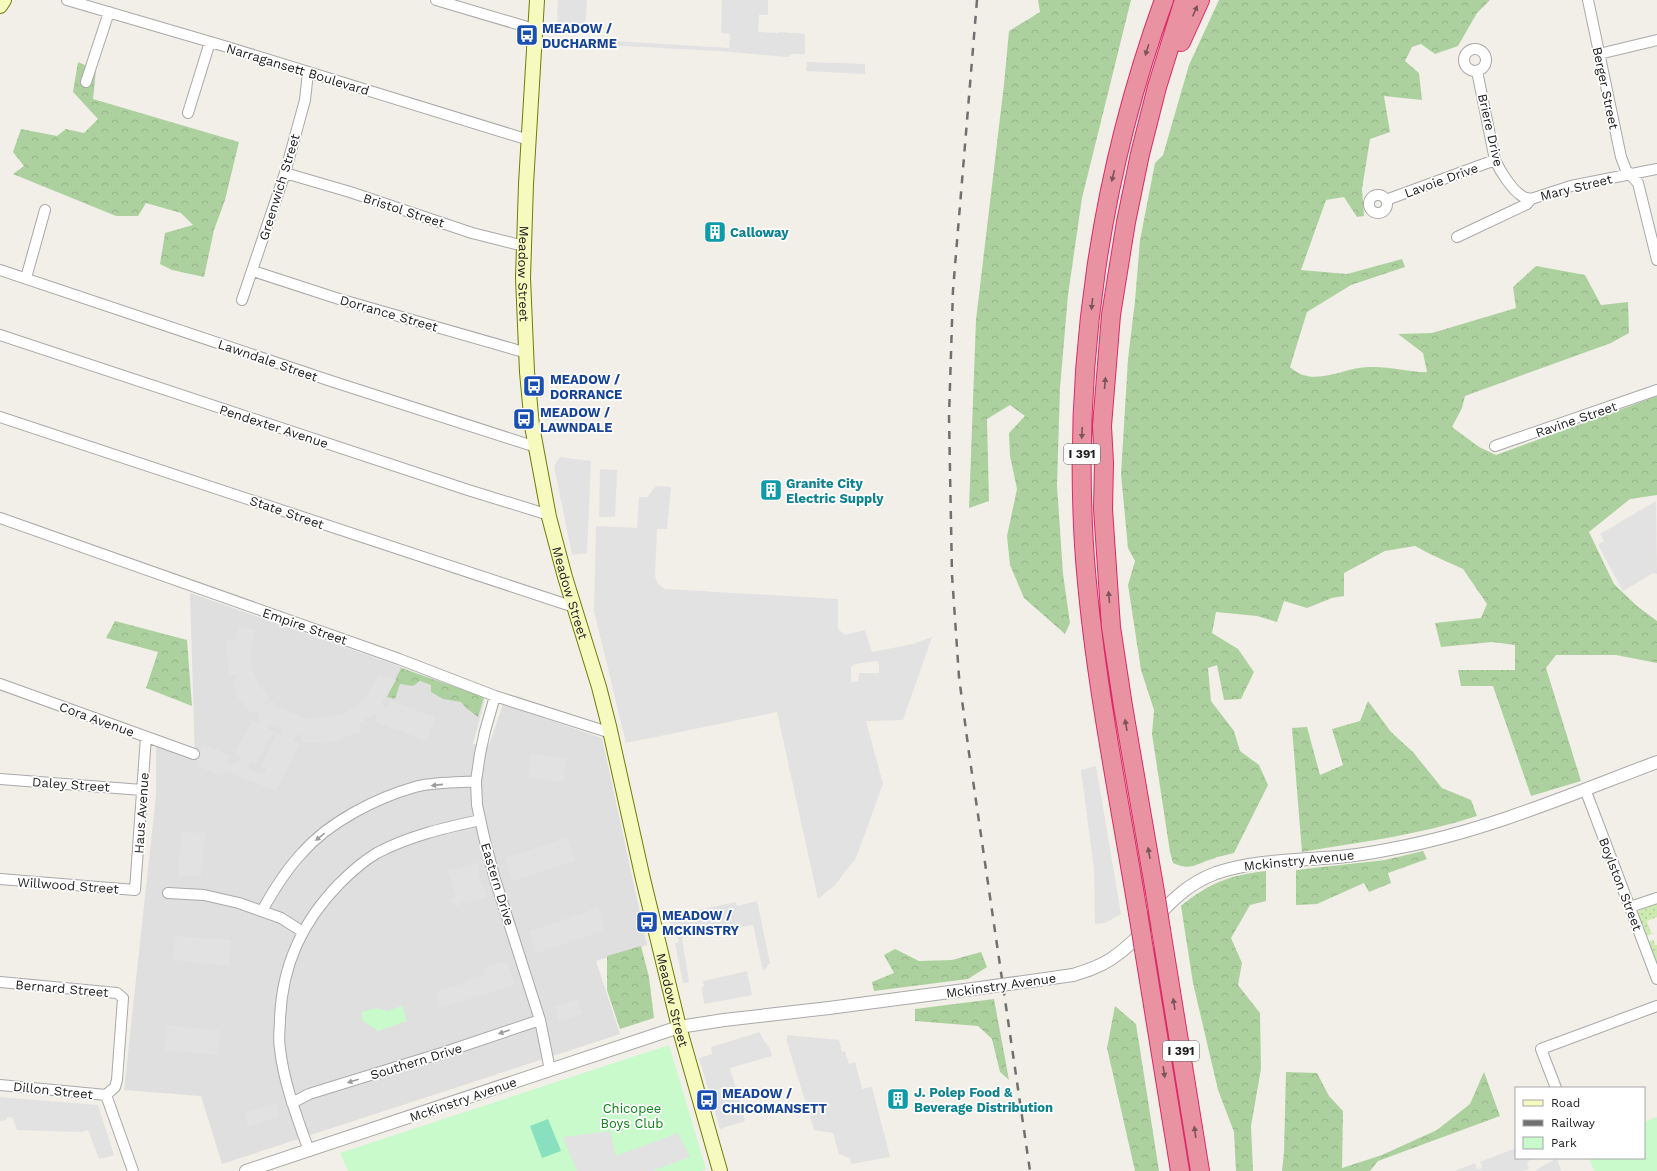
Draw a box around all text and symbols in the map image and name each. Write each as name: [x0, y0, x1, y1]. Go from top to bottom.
one-way arrow: [1192, 5, 1198, 17]
place label: MEADOW / DUCHARME: [542, 21, 617, 51]
bus stop icon: MEADOW / DUCHARME: [514, 22, 540, 48]
street label: Narragansett Boulevard: [225, 41, 371, 98]
one-way arrow: [1144, 44, 1150, 56]
street label: Berger Street: [1589, 45, 1622, 131]
street label: Briere Drive: [1475, 92, 1506, 168]
street label: Greenwich Street: [256, 132, 303, 242]
street label: Lavoie Drive: [1402, 160, 1480, 201]
one-way arrow: [1110, 170, 1116, 182]
street label: Mary Street: [1539, 171, 1614, 204]
street label: Bristol Street: [361, 190, 447, 231]
building icon: Calloway: [702, 219, 728, 245]
street label: Meadow Street: [515, 225, 532, 322]
place label: Calloway: [730, 225, 789, 240]
street label: Dorrance Street: [338, 292, 440, 335]
one-way arrow: [1089, 298, 1095, 310]
street label: Lawndale Street: [216, 336, 320, 385]
place label: MEADOW / DORRANCE: [550, 372, 622, 402]
bus stop icon: MEADOW / DORRANCE: [521, 373, 547, 399]
one-way arrow: [1102, 377, 1109, 389]
street label: Ravine Street: [1533, 398, 1619, 440]
street label: Pendexter Avenue: [218, 402, 330, 451]
place label: MEADOW / LAWNDALE: [540, 405, 612, 435]
bus stop icon: MEADOW / LAWNDALE: [511, 406, 537, 432]
one-way arrow: [1079, 427, 1085, 440]
road number: I 391: [1064, 444, 1100, 464]
place label: Granite City Electric Supply: [786, 476, 884, 506]
building icon: Granite City Electric Supply: [758, 477, 784, 503]
street label: State Street: [248, 493, 326, 532]
street label: Meadow Street: [549, 545, 591, 642]
one-way arrow: [1105, 591, 1112, 603]
street label: Empire Street: [261, 605, 350, 648]
street label: Cora Avenue: [57, 699, 136, 740]
one-way arrow: [1123, 719, 1129, 732]
street label: Haus Avenue: [131, 772, 152, 854]
street label: Daley Street: [32, 774, 111, 795]
one-way arrow: [431, 781, 443, 788]
one-way arrow: [315, 833, 325, 841]
street label: Boylston Street: [1596, 836, 1645, 933]
street label: Eastern Drive: [478, 841, 517, 927]
one-way arrow: [1146, 847, 1152, 860]
street label: Mckinstry Avenue: [1243, 847, 1355, 874]
street label: Willwood Street: [17, 874, 120, 897]
place label: MEADOW / MCKINSTRY: [662, 908, 740, 938]
bus stop icon: MEADOW / MCKINSTRY: [634, 909, 660, 935]
street label: Meadow Street: [653, 952, 691, 1049]
street label: Mckinstry Avenue: [945, 970, 1057, 1001]
street label: Bernard Street: [15, 977, 110, 1000]
one-way arrow: [1170, 998, 1176, 1010]
one-way arrow: [497, 1030, 509, 1036]
street label: Southern Drive: [368, 1040, 464, 1083]
road number: I 391: [1163, 1041, 1199, 1061]
one-way arrow: [1161, 1066, 1167, 1078]
street label: McKinstry Avenue: [408, 1074, 519, 1125]
one-way arrow: [347, 1078, 359, 1084]
street label: Dillon Street: [12, 1079, 94, 1102]
place label: J. Polep Food & Beverage Distribution: [914, 1085, 1053, 1115]
place label: MEADOW / CHICOMANSETT: [722, 1086, 827, 1116]
building icon: J. Polep Food & Beverage Distribution: [885, 1086, 911, 1112]
bus stop icon: MEADOW / CHICOMANSETT: [694, 1087, 720, 1113]
legend: [1515, 1087, 1645, 1159]
text: Road: [1551, 1096, 1580, 1110]
park label: Chicopee Boys Club: [601, 1101, 664, 1131]
text: Railway: [1551, 1116, 1596, 1130]
one-way arrow: [1192, 1126, 1198, 1138]
text: Park: [1551, 1136, 1577, 1150]

